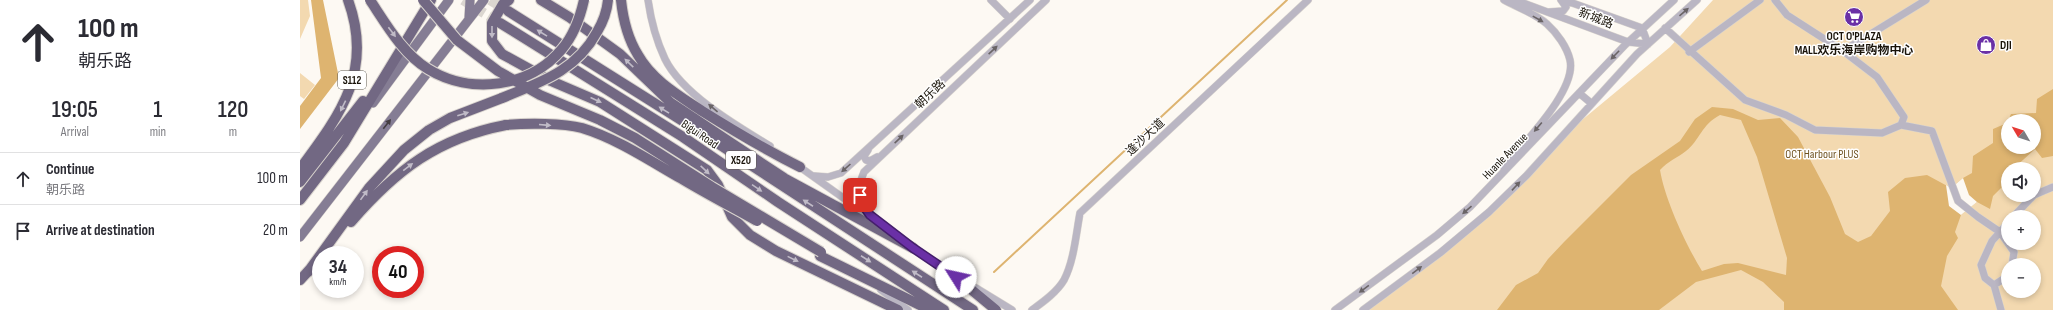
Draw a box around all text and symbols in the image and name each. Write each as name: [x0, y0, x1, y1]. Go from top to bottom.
street label: 新城路: [1576, 5, 1615, 32]
supermarket icon: OCT O'PLAZA MALL欢乐海岸购物中心: [1843, 6, 1865, 28]
one-way arrow: [1678, 7, 1689, 16]
text: 100 m: [78, 12, 139, 45]
one-way arrow: [1533, 15, 1544, 22]
icon: ahead: [12, 16, 64, 68]
one-way arrow: [388, 26, 397, 37]
one-way arrow: [489, 26, 495, 39]
one-way arrow: [536, 29, 548, 36]
place label: OCT O'PLAZA MALL欢乐海岸购物中心: [1795, 29, 1913, 58]
shop icon: DJI: [1975, 34, 1997, 56]
place label: DJI: [2000, 38, 2012, 53]
one-way arrow: [988, 45, 998, 55]
one-way arrow: [1610, 50, 1620, 60]
text: 朝乐路: [78, 51, 132, 72]
one-way arrow: [624, 58, 634, 68]
road number: S112: [338, 71, 366, 89]
street label: 朝乐路: [912, 77, 949, 112]
text: 19:05: [52, 95, 98, 124]
text: 1: [153, 95, 162, 124]
text: 120: [218, 95, 248, 124]
one-way arrow: [590, 98, 602, 104]
one-way arrow: [340, 100, 346, 111]
one-way arrow: [707, 104, 718, 113]
one-way arrow: [658, 106, 670, 113]
one-way arrow: [457, 111, 469, 117]
north arrow: [2001, 114, 2041, 154]
map controls: [2001, 114, 2041, 298]
street label: 逢沙大道: [1123, 116, 1168, 159]
street label: Bigui Road: [678, 117, 721, 152]
one-way arrow: [383, 118, 391, 129]
one-way arrow: [539, 121, 551, 128]
one-way arrow: [1533, 122, 1542, 132]
text: Arrival: [61, 124, 89, 140]
text: min: [150, 124, 166, 140]
text: m: [229, 124, 237, 140]
street label: Huanle Avenue: [1479, 130, 1531, 183]
one-way arrow: [894, 134, 904, 144]
park label: OCT Harbour PLUS: [1785, 147, 1859, 162]
road number: X520: [726, 151, 756, 169]
text: Continue: [46, 160, 95, 179]
button: sound: [2001, 162, 2041, 202]
one-way arrow: [402, 163, 413, 171]
one-way arrow: [842, 163, 851, 172]
one-way arrow: [700, 165, 710, 175]
icon: ahead: [12, 168, 34, 190]
text: 100 m: [257, 169, 288, 188]
pin: [843, 178, 877, 212]
one-way arrow: [1511, 181, 1521, 191]
text: 朝乐路: [46, 182, 85, 198]
one-way arrow: [751, 184, 762, 192]
icon: arrive: [849, 184, 871, 206]
one-way arrow: [360, 190, 368, 200]
one-way arrow: [803, 199, 813, 207]
one-way arrow: [1461, 205, 1472, 214]
button: +: [2001, 210, 2041, 250]
icon: arrive: [12, 220, 34, 242]
text: Arrive at destination: [46, 221, 155, 240]
text: 20 m: [263, 221, 288, 240]
speed limit sign: 40: [372, 246, 424, 298]
text: 34: [329, 255, 347, 279]
one-way arrow: [860, 255, 871, 262]
one-way arrow: [788, 256, 799, 262]
position arrow: [935, 256, 977, 298]
button: −: [2001, 258, 2041, 298]
one-way arrow: [1412, 266, 1422, 274]
one-way arrow: [912, 270, 922, 278]
text: km/h: [329, 276, 347, 288]
one-way arrow: [1358, 285, 1369, 293]

